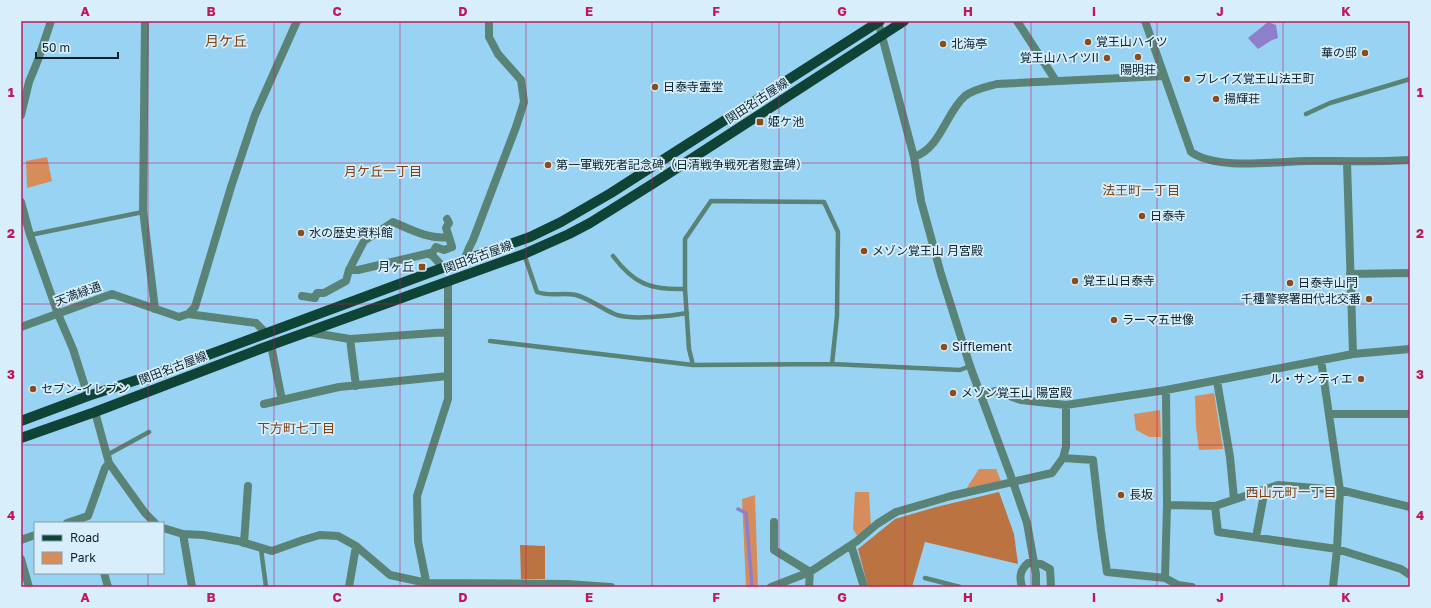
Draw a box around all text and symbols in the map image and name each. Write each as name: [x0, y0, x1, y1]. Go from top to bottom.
text: A: [80, 3, 90, 19]
text: B: [206, 3, 216, 19]
text: C: [332, 3, 342, 19]
text: D: [458, 3, 468, 19]
text: E: [585, 3, 593, 19]
text: F: [712, 3, 720, 19]
text: G: [837, 3, 847, 19]
text: H: [963, 3, 973, 19]
text: I: [1092, 3, 1096, 19]
text: J: [1216, 3, 1224, 19]
text: K: [1341, 3, 1351, 19]
district label: 月ケ丘: [205, 32, 247, 49]
scale bar: [36, 34, 118, 60]
place label: 覚王山ハイツ: [1096, 34, 1168, 49]
place label: 北海亭: [951, 36, 987, 51]
marker: 覚王山ハイツ: [1083, 37, 1093, 47]
marker: 北海亭: [938, 39, 948, 49]
text: 50 m: [42, 40, 70, 55]
place label: 華の邸: [1321, 45, 1357, 60]
marker: 華の邸: [1360, 48, 1370, 58]
place label: 覚王山ハイツII: [1020, 50, 1099, 65]
marker: 陽明荘: [1133, 52, 1143, 62]
marker: 覚王山ハイツII: [1102, 53, 1112, 63]
place label: 陽明荘: [1120, 62, 1156, 77]
place label: ブレイズ覚王山法王町: [1195, 71, 1315, 86]
marker: ブレイズ覚王山法王町: [1182, 74, 1192, 84]
street label: 関田名古屋線: [722, 75, 791, 126]
place label: 日泰寺霊堂: [663, 79, 723, 94]
marker: 日泰寺霊堂: [650, 82, 660, 92]
text: 1: [8, 84, 15, 100]
text: 1: [1417, 84, 1424, 100]
place label: 揚輝荘: [1224, 91, 1260, 106]
marker: 揚輝荘: [1211, 94, 1221, 104]
place label: 姫ケ池: [768, 114, 804, 129]
marker: 姫ケ池: [755, 117, 765, 127]
place label: 第一軍戦死者記念碑（日清戦争戦死者慰霊碑）: [556, 157, 808, 172]
marker: 第一軍戦死者記念碑（日清戦争戦死者慰霊碑）: [543, 160, 553, 170]
district label: 月ケ丘一丁目: [344, 163, 422, 179]
district label: 法王町一丁目: [1102, 182, 1180, 198]
place label: 日泰寺: [1150, 208, 1186, 223]
marker: 日泰寺: [1137, 211, 1147, 221]
text: 2: [7, 225, 15, 241]
place label: 水の歴史資料館: [309, 225, 393, 240]
text: 2: [1416, 225, 1424, 241]
marker: 水の歴史資料館: [296, 228, 306, 238]
street label: 関田名古屋線: [441, 237, 514, 276]
place label: メゾン覚王山 月宮殿: [872, 243, 983, 258]
marker: メゾン覚王山 月宮殿: [859, 246, 869, 256]
place label: 月ヶ丘: [378, 259, 414, 274]
marker: 月ヶ丘: [417, 262, 427, 272]
place label: 覚王山日泰寺: [1083, 273, 1155, 288]
place label: 日泰寺山門: [1298, 275, 1358, 290]
marker: 覚王山日泰寺: [1070, 276, 1080, 286]
street label: 天満緑通: [53, 278, 103, 309]
marker: 日泰寺山門: [1285, 278, 1295, 288]
place label: 千種警察署田代北交番: [1241, 291, 1361, 306]
marker: 千種警察署田代北交番: [1364, 294, 1374, 304]
place label: ラーマ五世像: [1122, 312, 1194, 327]
marker: ラーマ五世像: [1109, 315, 1119, 325]
place label: Sifflement: [952, 339, 1012, 354]
marker: Sifflement: [939, 342, 949, 352]
street label: 関田名古屋線: [137, 348, 209, 387]
text: 3: [7, 366, 15, 382]
text: 3: [1416, 366, 1424, 382]
place label: ル・サンティエ: [1270, 371, 1353, 386]
marker: ル・サンティエ: [1356, 374, 1366, 384]
place label: セブン-イレブン: [41, 381, 130, 396]
marker: セブン-イレブン: [28, 384, 38, 394]
place label: メゾン覚王山 陽宮殿: [961, 385, 1072, 400]
marker: メゾン覚王山 陽宮殿: [948, 388, 958, 398]
district label: 下方町七丁目: [257, 420, 335, 436]
district label: 西山元町一丁目: [1245, 484, 1337, 500]
place label: 長坂: [1129, 487, 1153, 502]
marker: 長坂: [1116, 490, 1126, 500]
text: 4: [7, 507, 15, 523]
text: 4: [1416, 507, 1424, 523]
legend: [34, 522, 164, 574]
text: Road: [70, 530, 99, 545]
text: Park: [70, 550, 96, 565]
text: A: [80, 589, 90, 605]
text: B: [206, 589, 216, 605]
text: C: [332, 589, 342, 605]
text: D: [458, 589, 468, 605]
text: E: [585, 589, 593, 605]
text: F: [712, 589, 720, 605]
text: G: [837, 589, 847, 605]
text: H: [963, 589, 973, 605]
text: I: [1092, 589, 1096, 605]
text: J: [1216, 589, 1224, 605]
text: K: [1341, 589, 1351, 605]

